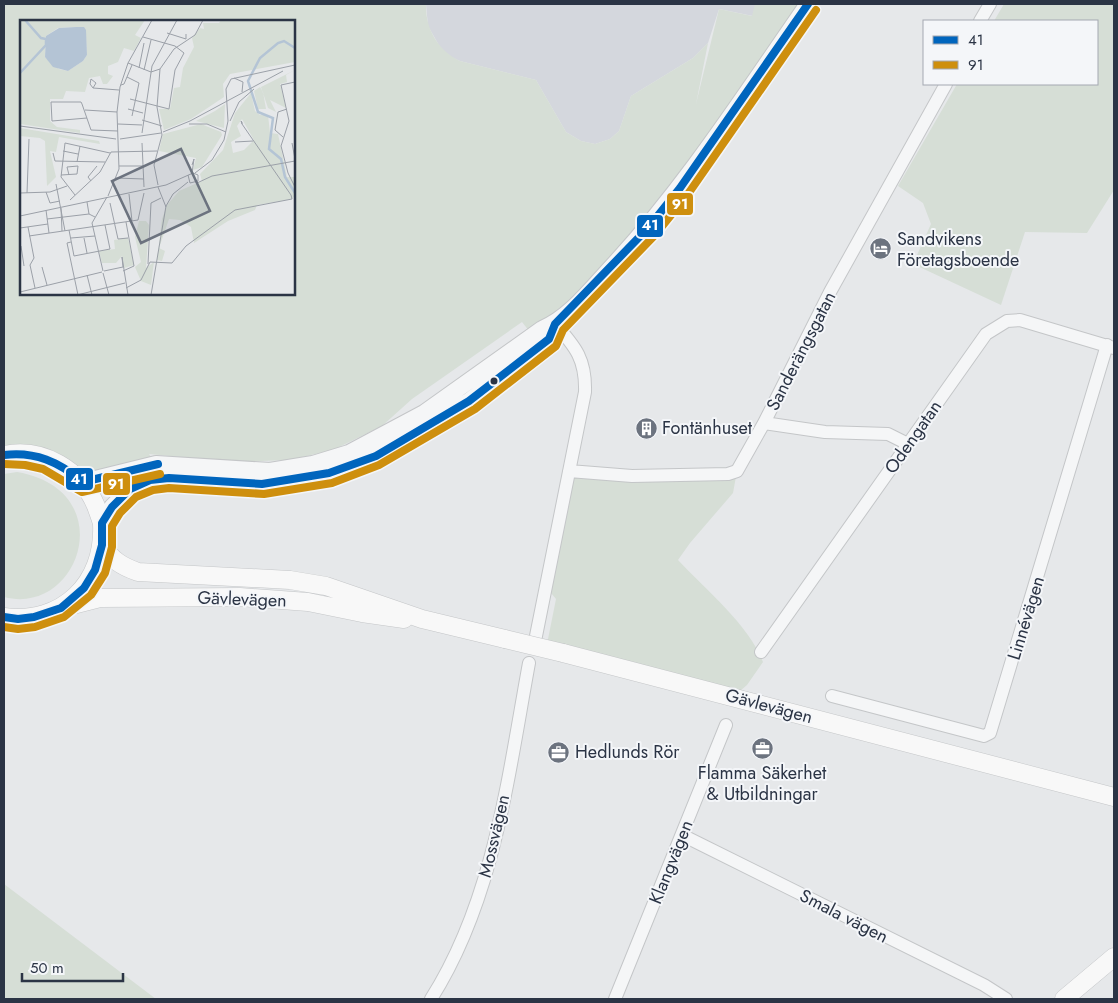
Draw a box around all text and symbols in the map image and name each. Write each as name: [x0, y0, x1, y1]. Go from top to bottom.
inset map: [20, 20, 295, 295]
legend: [923, 20, 1098, 85]
text: 41: [968, 29, 984, 51]
text: 91: [968, 54, 983, 76]
line badge: 91: [666, 192, 694, 216]
text: 91: [672, 194, 688, 214]
line badge: 41: [636, 214, 664, 238]
text: 41: [642, 215, 658, 235]
place label: Sandvikens Företagsboende: [897, 226, 1019, 273]
hotel icon: Sandvikens Företagsboende: [869, 237, 893, 261]
street label: Sanderängsgatan: [760, 287, 842, 415]
unlabelled marker: [489, 376, 499, 386]
street label: Odengatan: [878, 395, 948, 479]
place label: Fontänhuset: [662, 415, 753, 441]
building icon: Fontänhuset: [634, 416, 658, 440]
line badge: 41: [65, 467, 94, 491]
text: 41: [71, 469, 87, 489]
line badge: 91: [102, 472, 131, 496]
text: 91: [108, 474, 124, 494]
street label: Linnévägen: [1001, 573, 1051, 663]
street label: Gävlevägen: [197, 584, 287, 614]
street label: Gävlevägen: [723, 682, 815, 730]
office icon: Flamma Säkerhet & Utbildningar: [750, 736, 774, 760]
place label: Hedlunds Rör: [575, 739, 680, 765]
office icon: Hedlunds Rör: [547, 740, 571, 764]
place label: Flamma Säkerhet & Utbildningar: [698, 760, 827, 807]
street label: Mossvägen: [472, 792, 516, 880]
street label: Klangvägen: [642, 816, 700, 908]
street label: Smala vägen: [795, 883, 893, 949]
scale bar: [22, 950, 124, 982]
text: 50 m: [30, 957, 64, 979]

